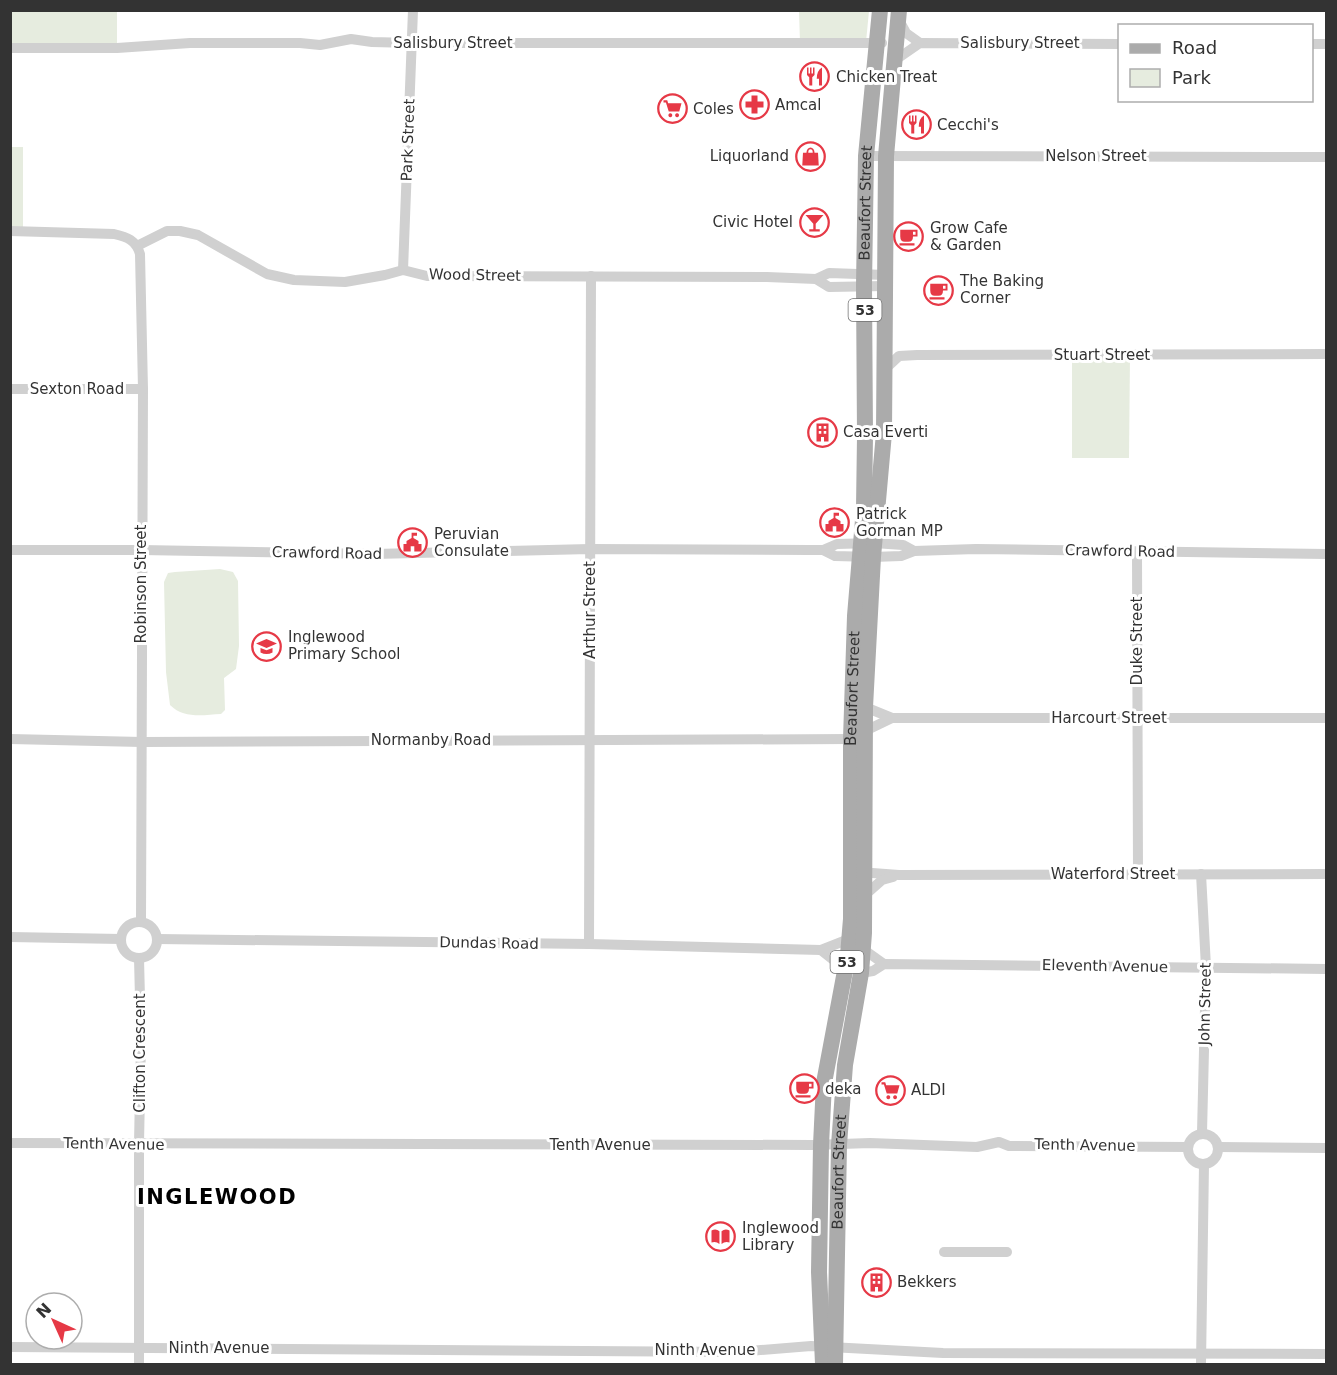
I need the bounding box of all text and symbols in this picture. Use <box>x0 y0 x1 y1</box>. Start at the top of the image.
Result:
legend <box>1118 24 1313 102</box>
street label: Salisbury Street <box>393 34 513 52</box>
street label: Salisbury Street <box>960 34 1080 52</box>
text: Road <box>1172 37 1217 58</box>
restaurant icon: Chicken Treat <box>799 61 831 93</box>
text: Park <box>1172 67 1211 88</box>
place label: Chicken Treat <box>836 68 937 86</box>
pharmacy icon: Amcal <box>738 89 770 121</box>
supermarket icon: Coles <box>656 93 688 125</box>
place label: Amcal <box>775 96 821 114</box>
street label: Park Street <box>398 98 418 182</box>
place label: Coles <box>693 100 734 118</box>
restaurant icon: Cecchi's <box>900 109 932 141</box>
place label: Cecchi's <box>937 116 999 134</box>
shop icon: Liquorland <box>794 140 826 172</box>
street label: Beaufort Street <box>855 144 876 261</box>
place label: Liquorland <box>710 147 789 165</box>
street label: Nelson Street <box>1045 147 1147 165</box>
bar icon: Civic Hotel <box>798 206 830 238</box>
place label: Civic Hotel <box>713 213 793 231</box>
place label: Grow Cafe & Garden <box>930 219 1008 254</box>
cafe icon: Grow Cafe & Garden <box>893 221 925 253</box>
street label: Wood Street <box>429 265 521 285</box>
place label: The Baking Corner <box>959 272 1044 307</box>
cafe icon: The Baking Corner <box>923 274 955 306</box>
road number: 53 <box>848 299 882 321</box>
street label: Stuart Street <box>1054 346 1150 364</box>
street label: Sexton Road <box>30 380 124 398</box>
building icon: Casa Everti <box>806 416 838 448</box>
place label: Casa Everti <box>843 423 928 441</box>
place label: Patrick Gorman MP <box>856 505 943 540</box>
public building icon: Patrick Gorman MP <box>819 507 851 539</box>
street label: Robinson Street <box>132 524 150 643</box>
place label: Peruvian Consulate <box>434 525 509 560</box>
public building icon: Peruvian Consulate <box>397 527 429 559</box>
street label: Crawford Road <box>1065 541 1175 561</box>
street label: Crawford Road <box>272 543 382 563</box>
street label: Arthur Street <box>581 561 599 659</box>
street label: Duke Street <box>1128 596 1146 685</box>
place label: Inglewood Primary School <box>288 628 401 663</box>
school or university icon: Inglewood Primary School <box>251 630 283 662</box>
street label: Beaufort Street <box>842 631 864 746</box>
street label: Harcourt Street <box>1051 709 1167 727</box>
street label: Normanby Road <box>371 731 491 749</box>
street label: Waterford Street <box>1051 865 1175 883</box>
street label: Dundas Road <box>439 933 539 953</box>
road number: 53 <box>830 951 864 973</box>
street label: Eleventh Avenue <box>1042 956 1168 976</box>
street label: John Street <box>1195 962 1215 1047</box>
street label: Clifton Crescent <box>131 993 149 1113</box>
cafe icon: deka <box>788 1073 820 1105</box>
supermarket icon: ALDI <box>874 1074 906 1106</box>
place label: deka <box>825 1080 861 1098</box>
place label: ALDI <box>911 1081 946 1099</box>
street label: Beaufort Street <box>828 1114 850 1230</box>
street label: Tenth Avenue <box>62 1134 165 1154</box>
street label: Tenth Avenue <box>1033 1135 1136 1155</box>
street label: Tenth Avenue <box>548 1136 651 1154</box>
district label: INGLEWOOD <box>137 1185 297 1209</box>
place label: Inglewood Library <box>742 1219 819 1254</box>
library icon: Inglewood Library <box>705 1221 737 1253</box>
building icon: Bekkers <box>860 1266 892 1298</box>
place label: Bekkers <box>897 1273 957 1291</box>
north arrow <box>24 1291 84 1351</box>
text: N <box>32 1299 55 1322</box>
street label: Ninth Avenue <box>169 1339 269 1357</box>
street label: Ninth Avenue <box>655 1341 755 1359</box>

